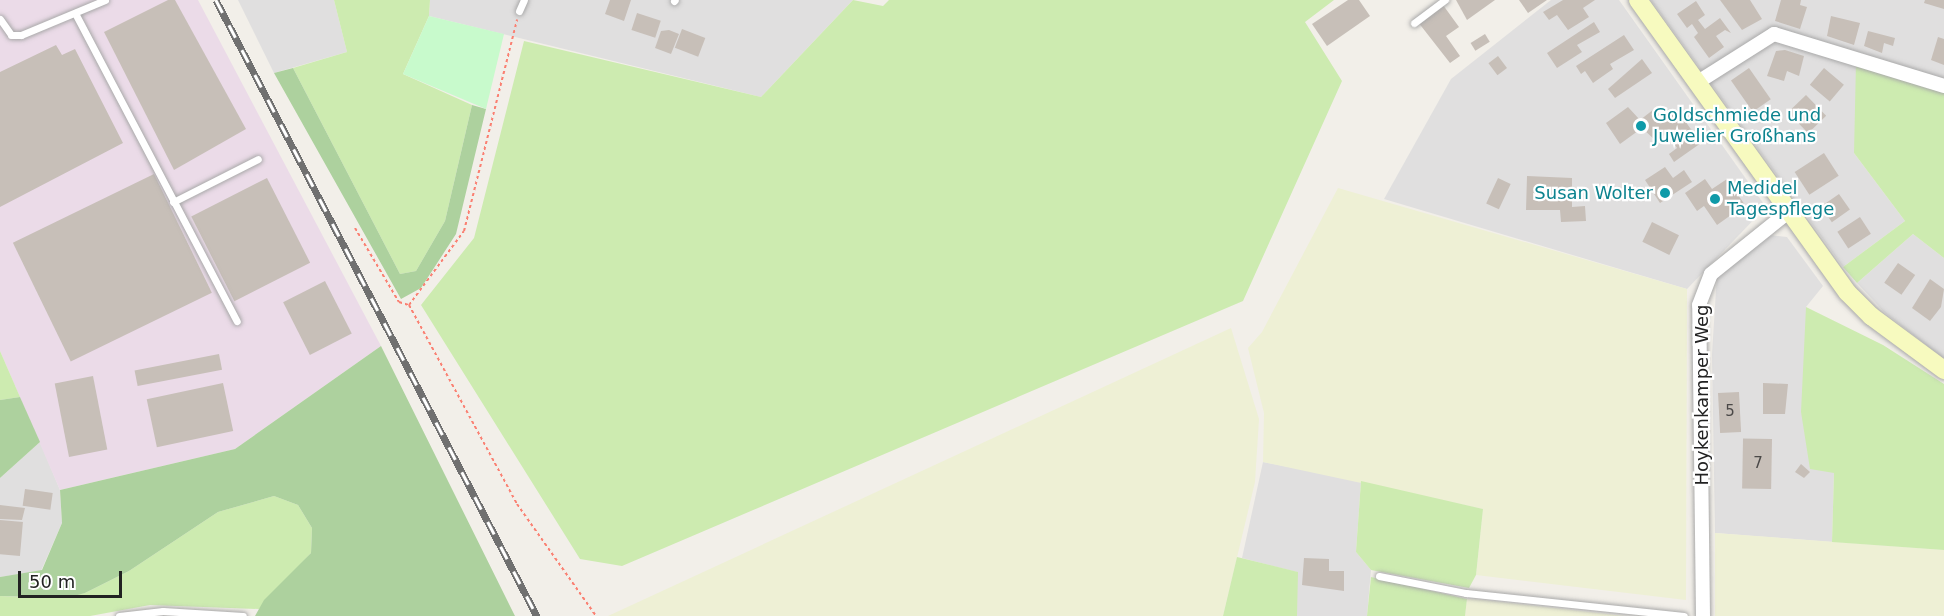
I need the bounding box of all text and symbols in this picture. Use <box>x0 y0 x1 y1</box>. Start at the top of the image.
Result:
place label: Goldschmiede und Juwelier Großhans <box>1653 105 1821 148</box>
marker: Goldschmiede und Juwelier Großhans <box>1634 119 1648 133</box>
place label: Medidel Tagespflege <box>1727 178 1834 220</box>
place label: Susan Wolter <box>1534 182 1653 204</box>
marker: Susan Wolter <box>1658 186 1672 200</box>
marker: Medidel Tagespflege <box>1708 192 1722 206</box>
street label: Hoykenkamper Weg <box>1691 304 1713 486</box>
house number: 5 <box>1725 403 1735 421</box>
house number: 7 <box>1753 455 1763 473</box>
scale bar <box>21 559 124 597</box>
text: 50 m <box>29 571 75 592</box>

